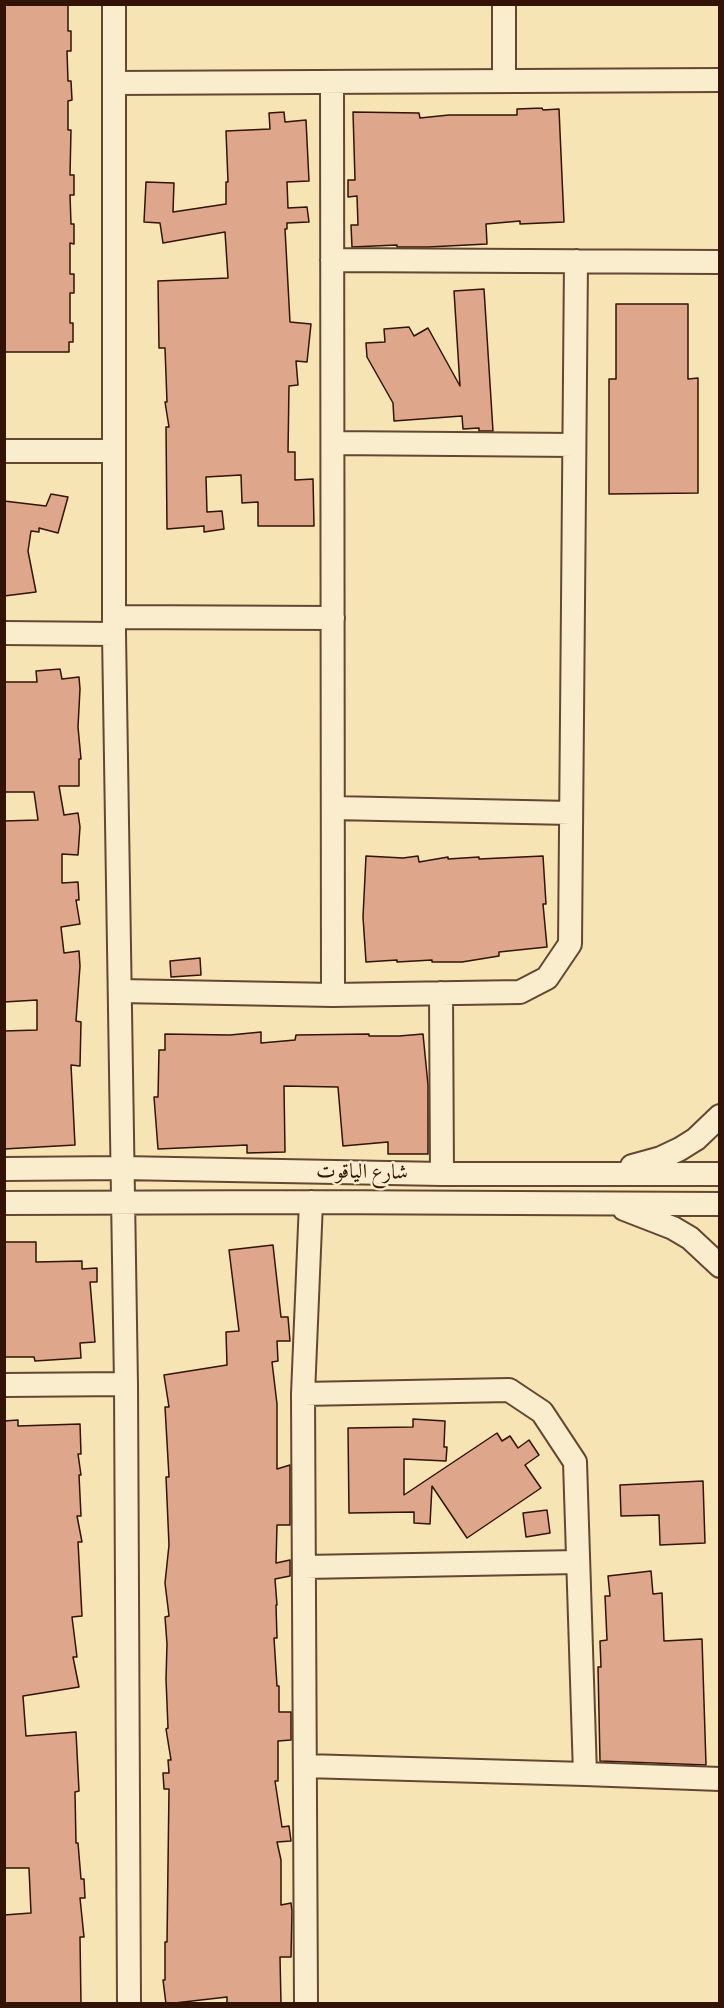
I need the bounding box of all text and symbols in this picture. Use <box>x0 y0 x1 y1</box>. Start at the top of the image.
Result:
street label: شارع الياقوت <box>316 1160 408 1186</box>

